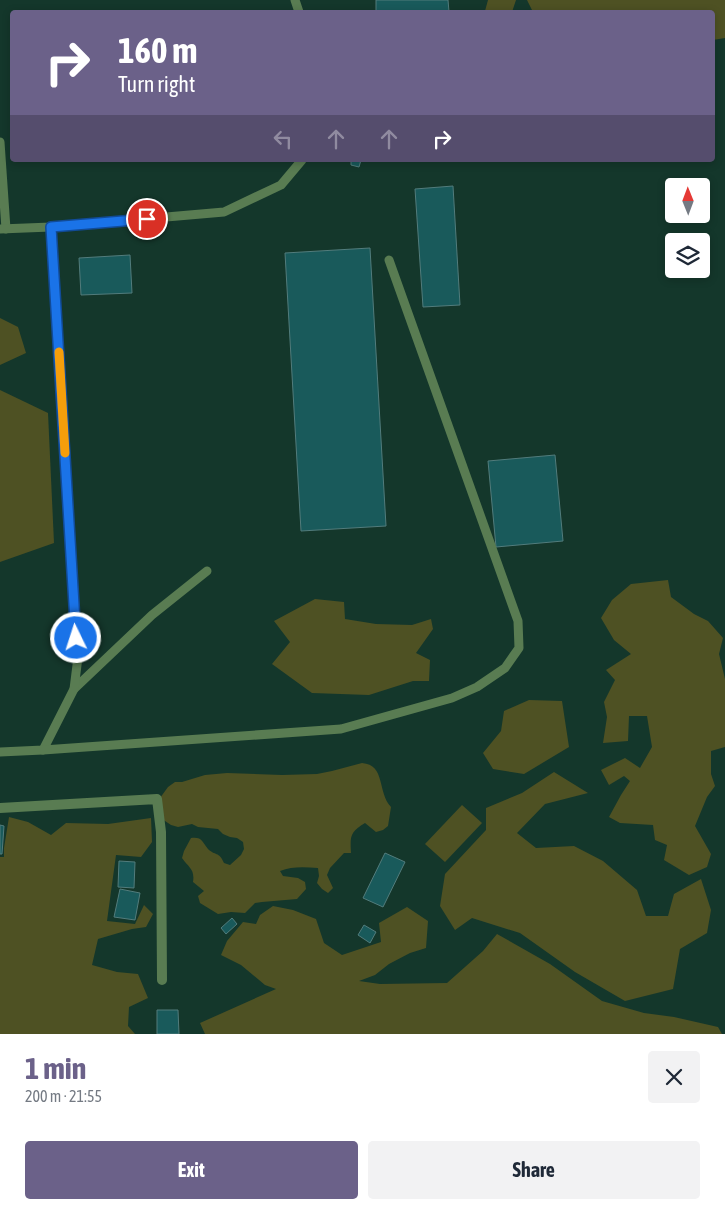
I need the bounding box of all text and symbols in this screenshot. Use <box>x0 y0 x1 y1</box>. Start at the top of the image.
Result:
icon: right <box>35 30 100 95</box>
text: 160 m <box>118 30 197 70</box>
text: Turn right <box>118 71 195 97</box>
icon: left <box>269 125 297 153</box>
icon: ahead <box>322 125 350 153</box>
icon: ahead <box>375 125 403 153</box>
icon: right <box>428 125 456 153</box>
north arrow <box>665 178 710 222</box>
map controls <box>665 178 710 278</box>
pin <box>126 198 168 240</box>
icon: arrive <box>133 205 161 233</box>
button: layers <box>665 233 710 278</box>
position arrow <box>49 611 101 663</box>
text: 1 min <box>25 1051 86 1085</box>
button: close <box>648 1051 700 1103</box>
text: 200 m · 21:55 <box>25 1087 102 1105</box>
button: Exit <box>25 1141 358 1199</box>
button: Share <box>368 1141 700 1199</box>

